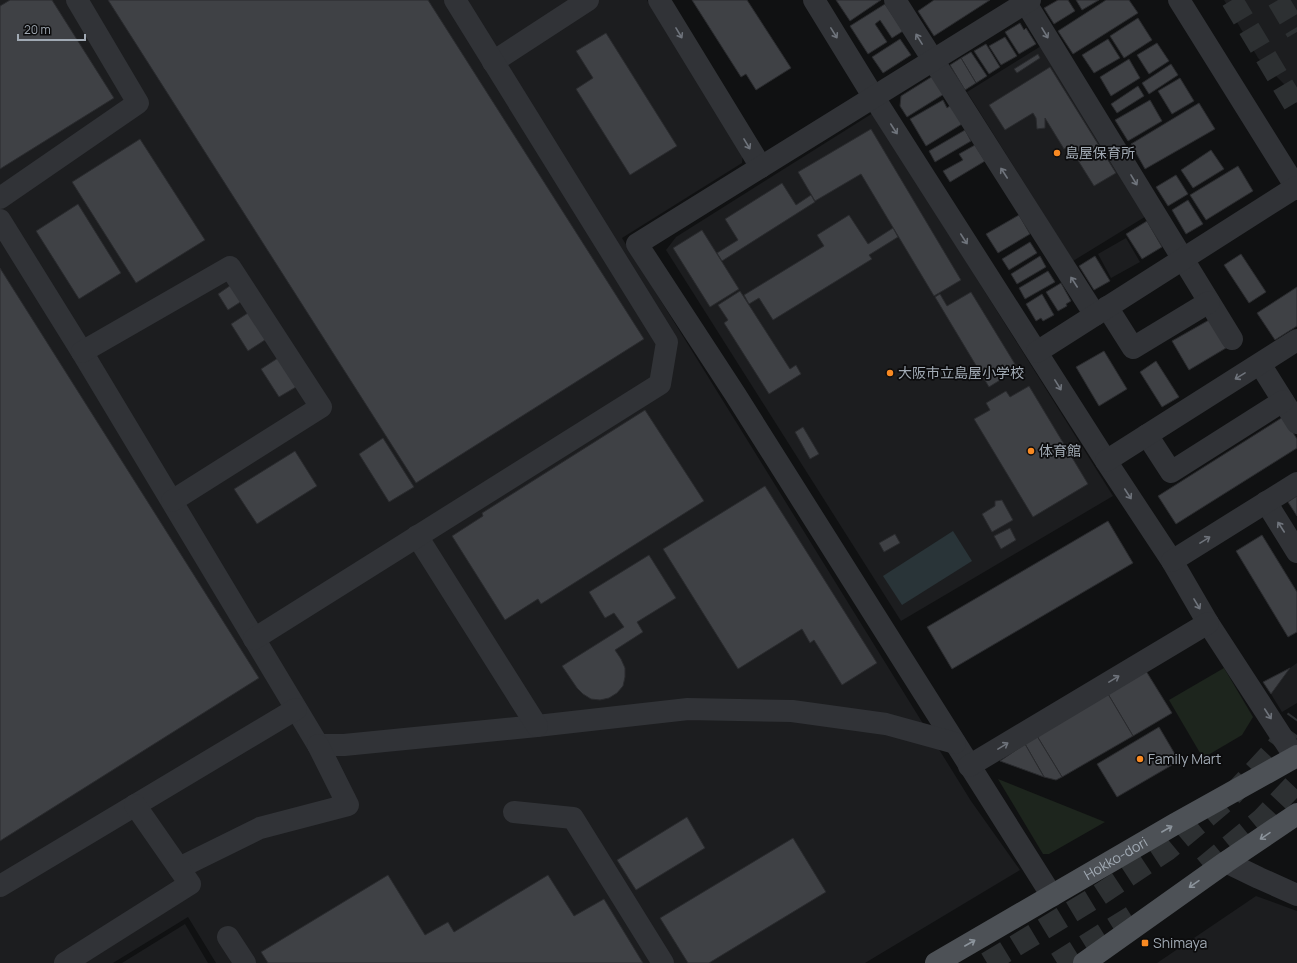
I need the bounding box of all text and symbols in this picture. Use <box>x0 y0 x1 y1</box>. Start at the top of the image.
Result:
scale bar <box>18 16 85 42</box>
text: 20 m <box>24 21 51 38</box>
one-way arrow <box>676 27 684 39</box>
one-way arrow <box>830 27 838 38</box>
one-way arrow <box>1041 27 1049 39</box>
one-way arrow <box>915 34 923 45</box>
one-way arrow <box>890 123 898 134</box>
one-way arrow <box>743 138 751 149</box>
place label: 島屋保育所 <box>1065 143 1135 162</box>
marker: 島屋保育所 <box>1052 148 1062 158</box>
one-way arrow <box>1000 168 1008 179</box>
one-way arrow <box>1131 174 1139 186</box>
one-way arrow <box>960 233 968 244</box>
one-way arrow <box>1070 277 1078 288</box>
place label: 大阪市立島屋小学校 <box>898 363 1024 382</box>
marker: 大阪市立島屋小学校 <box>885 368 895 378</box>
one-way arrow <box>1235 372 1246 380</box>
one-way arrow <box>1054 379 1062 391</box>
place label: 体育館 <box>1039 441 1081 460</box>
marker: 体育館 <box>1026 446 1036 456</box>
one-way arrow <box>1124 489 1132 500</box>
one-way arrow <box>1277 522 1285 533</box>
one-way arrow <box>1199 536 1210 544</box>
one-way arrow <box>1194 598 1202 610</box>
one-way arrow <box>1108 675 1120 683</box>
one-way arrow <box>1263 708 1272 719</box>
one-way arrow <box>997 742 1009 750</box>
place label: Family Mart <box>1148 749 1222 768</box>
marker: Family Mart <box>1135 754 1145 764</box>
one-way arrow <box>1161 824 1173 832</box>
street label: Hokko-dori <box>1080 832 1151 884</box>
one-way arrow <box>1259 832 1270 840</box>
one-way arrow <box>1189 880 1200 889</box>
place label: Shimaya <box>1153 933 1207 952</box>
marker: Shimaya <box>1140 938 1150 948</box>
one-way arrow <box>964 939 976 947</box>

